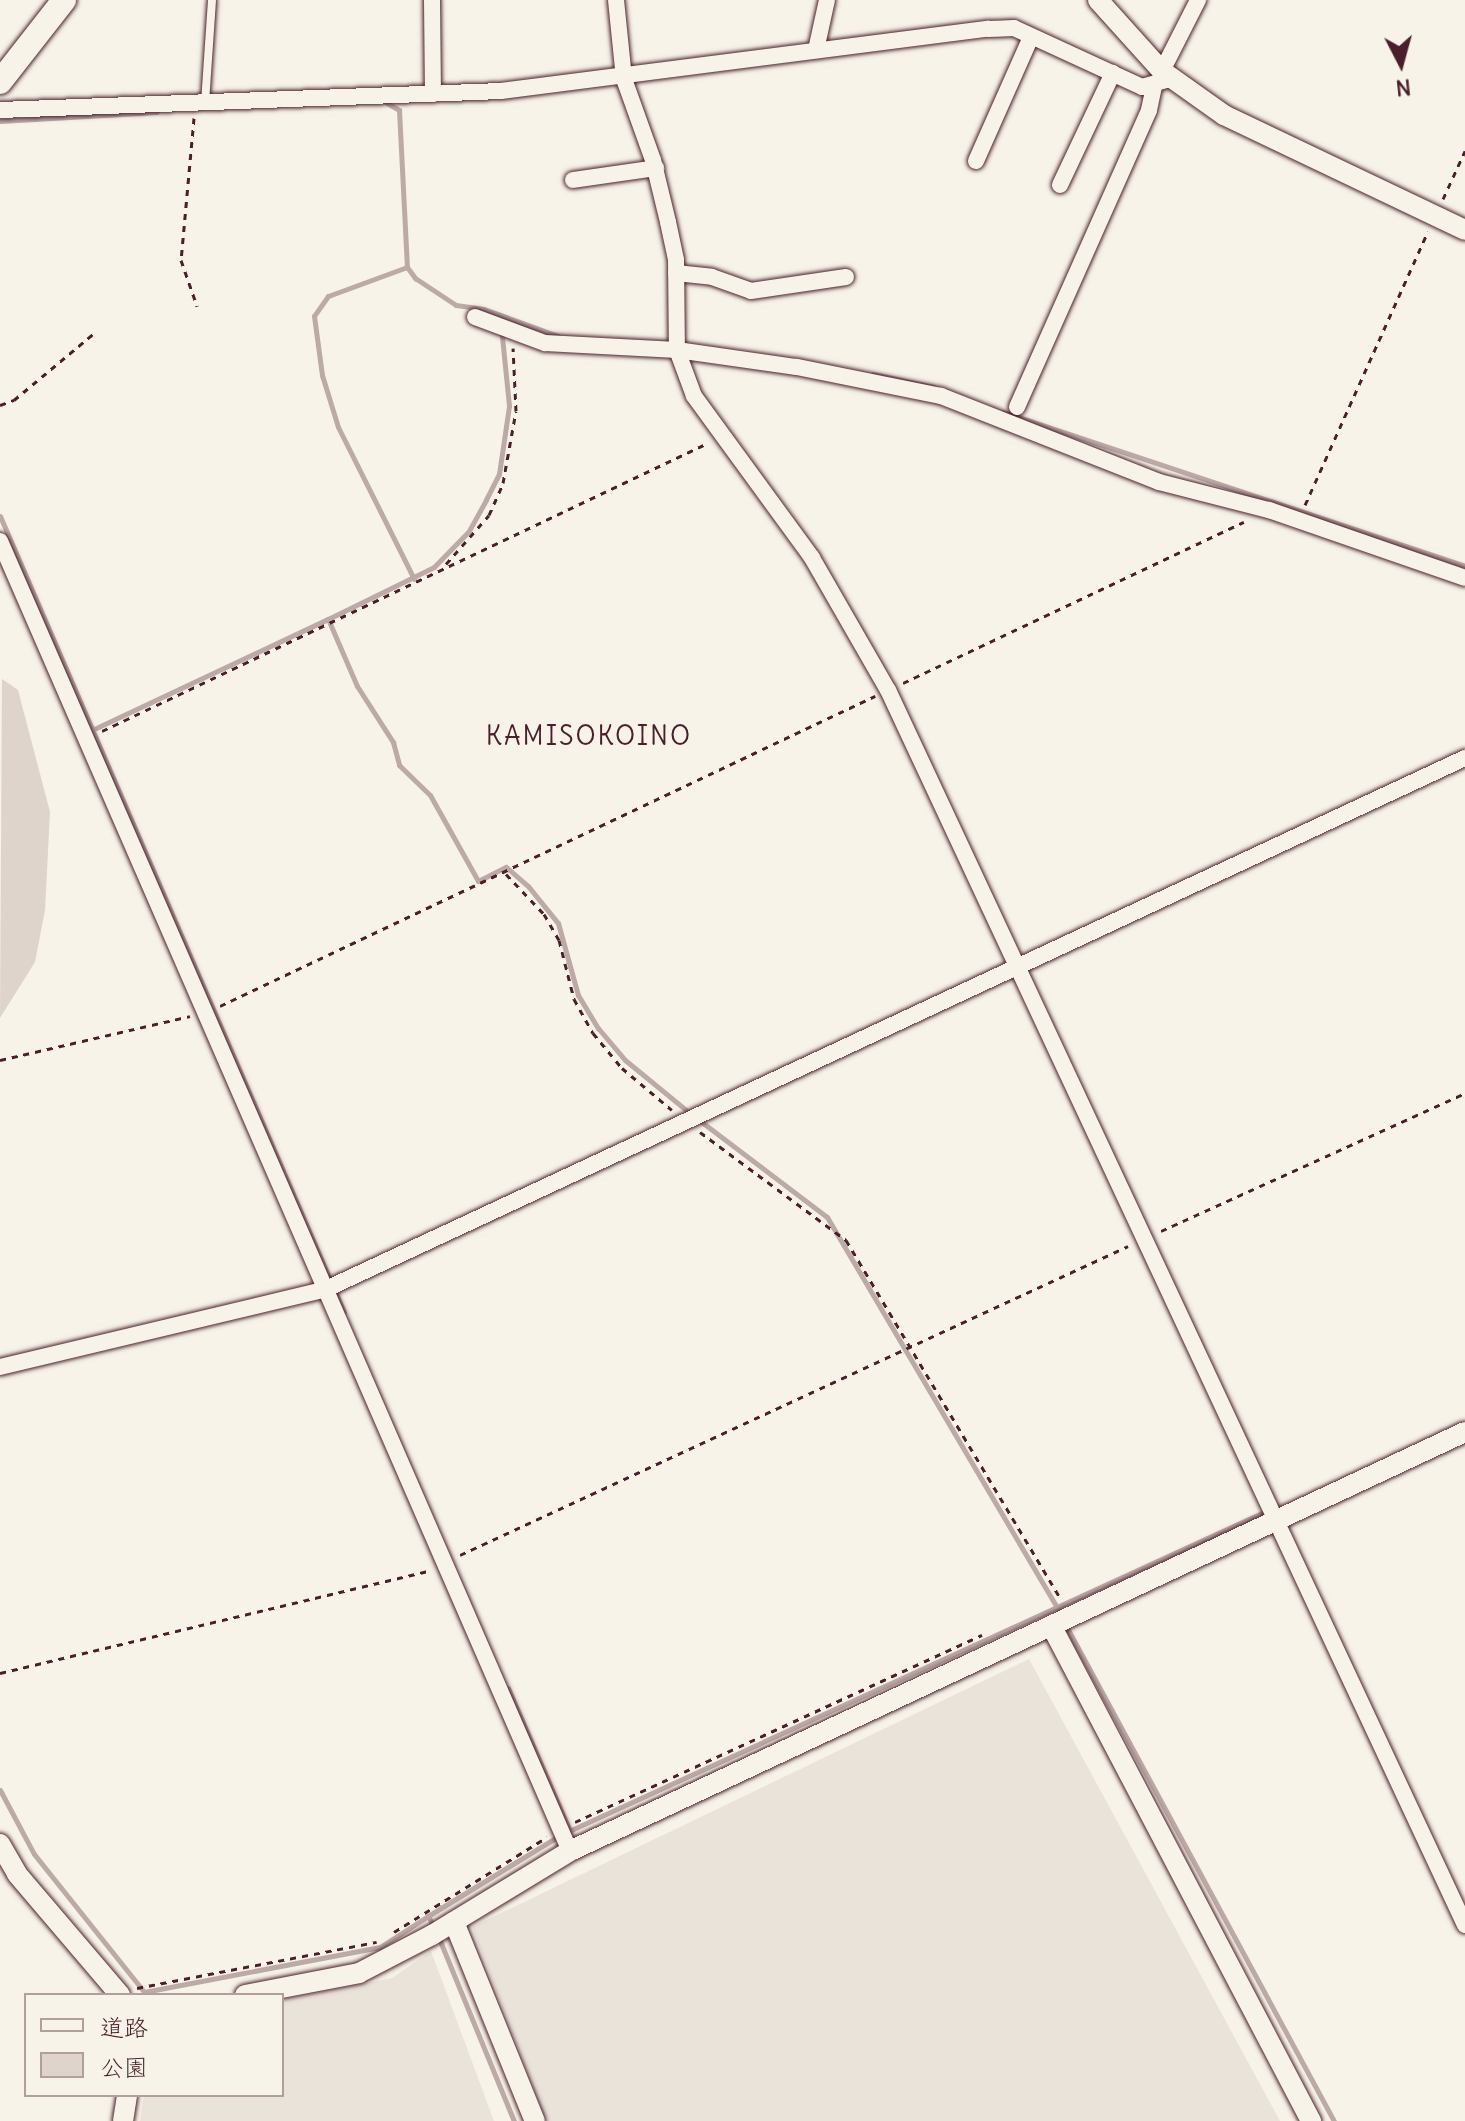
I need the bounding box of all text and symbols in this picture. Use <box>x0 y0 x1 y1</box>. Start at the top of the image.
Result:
north arrow <box>1361 24 1441 104</box>
text: N <box>1394 73 1413 103</box>
district label: KAMISOKOINO <box>486 720 692 752</box>
legend <box>24 1993 284 2097</box>
text: 道路 <box>100 2012 148 2042</box>
text: 公園 <box>100 2052 148 2082</box>

